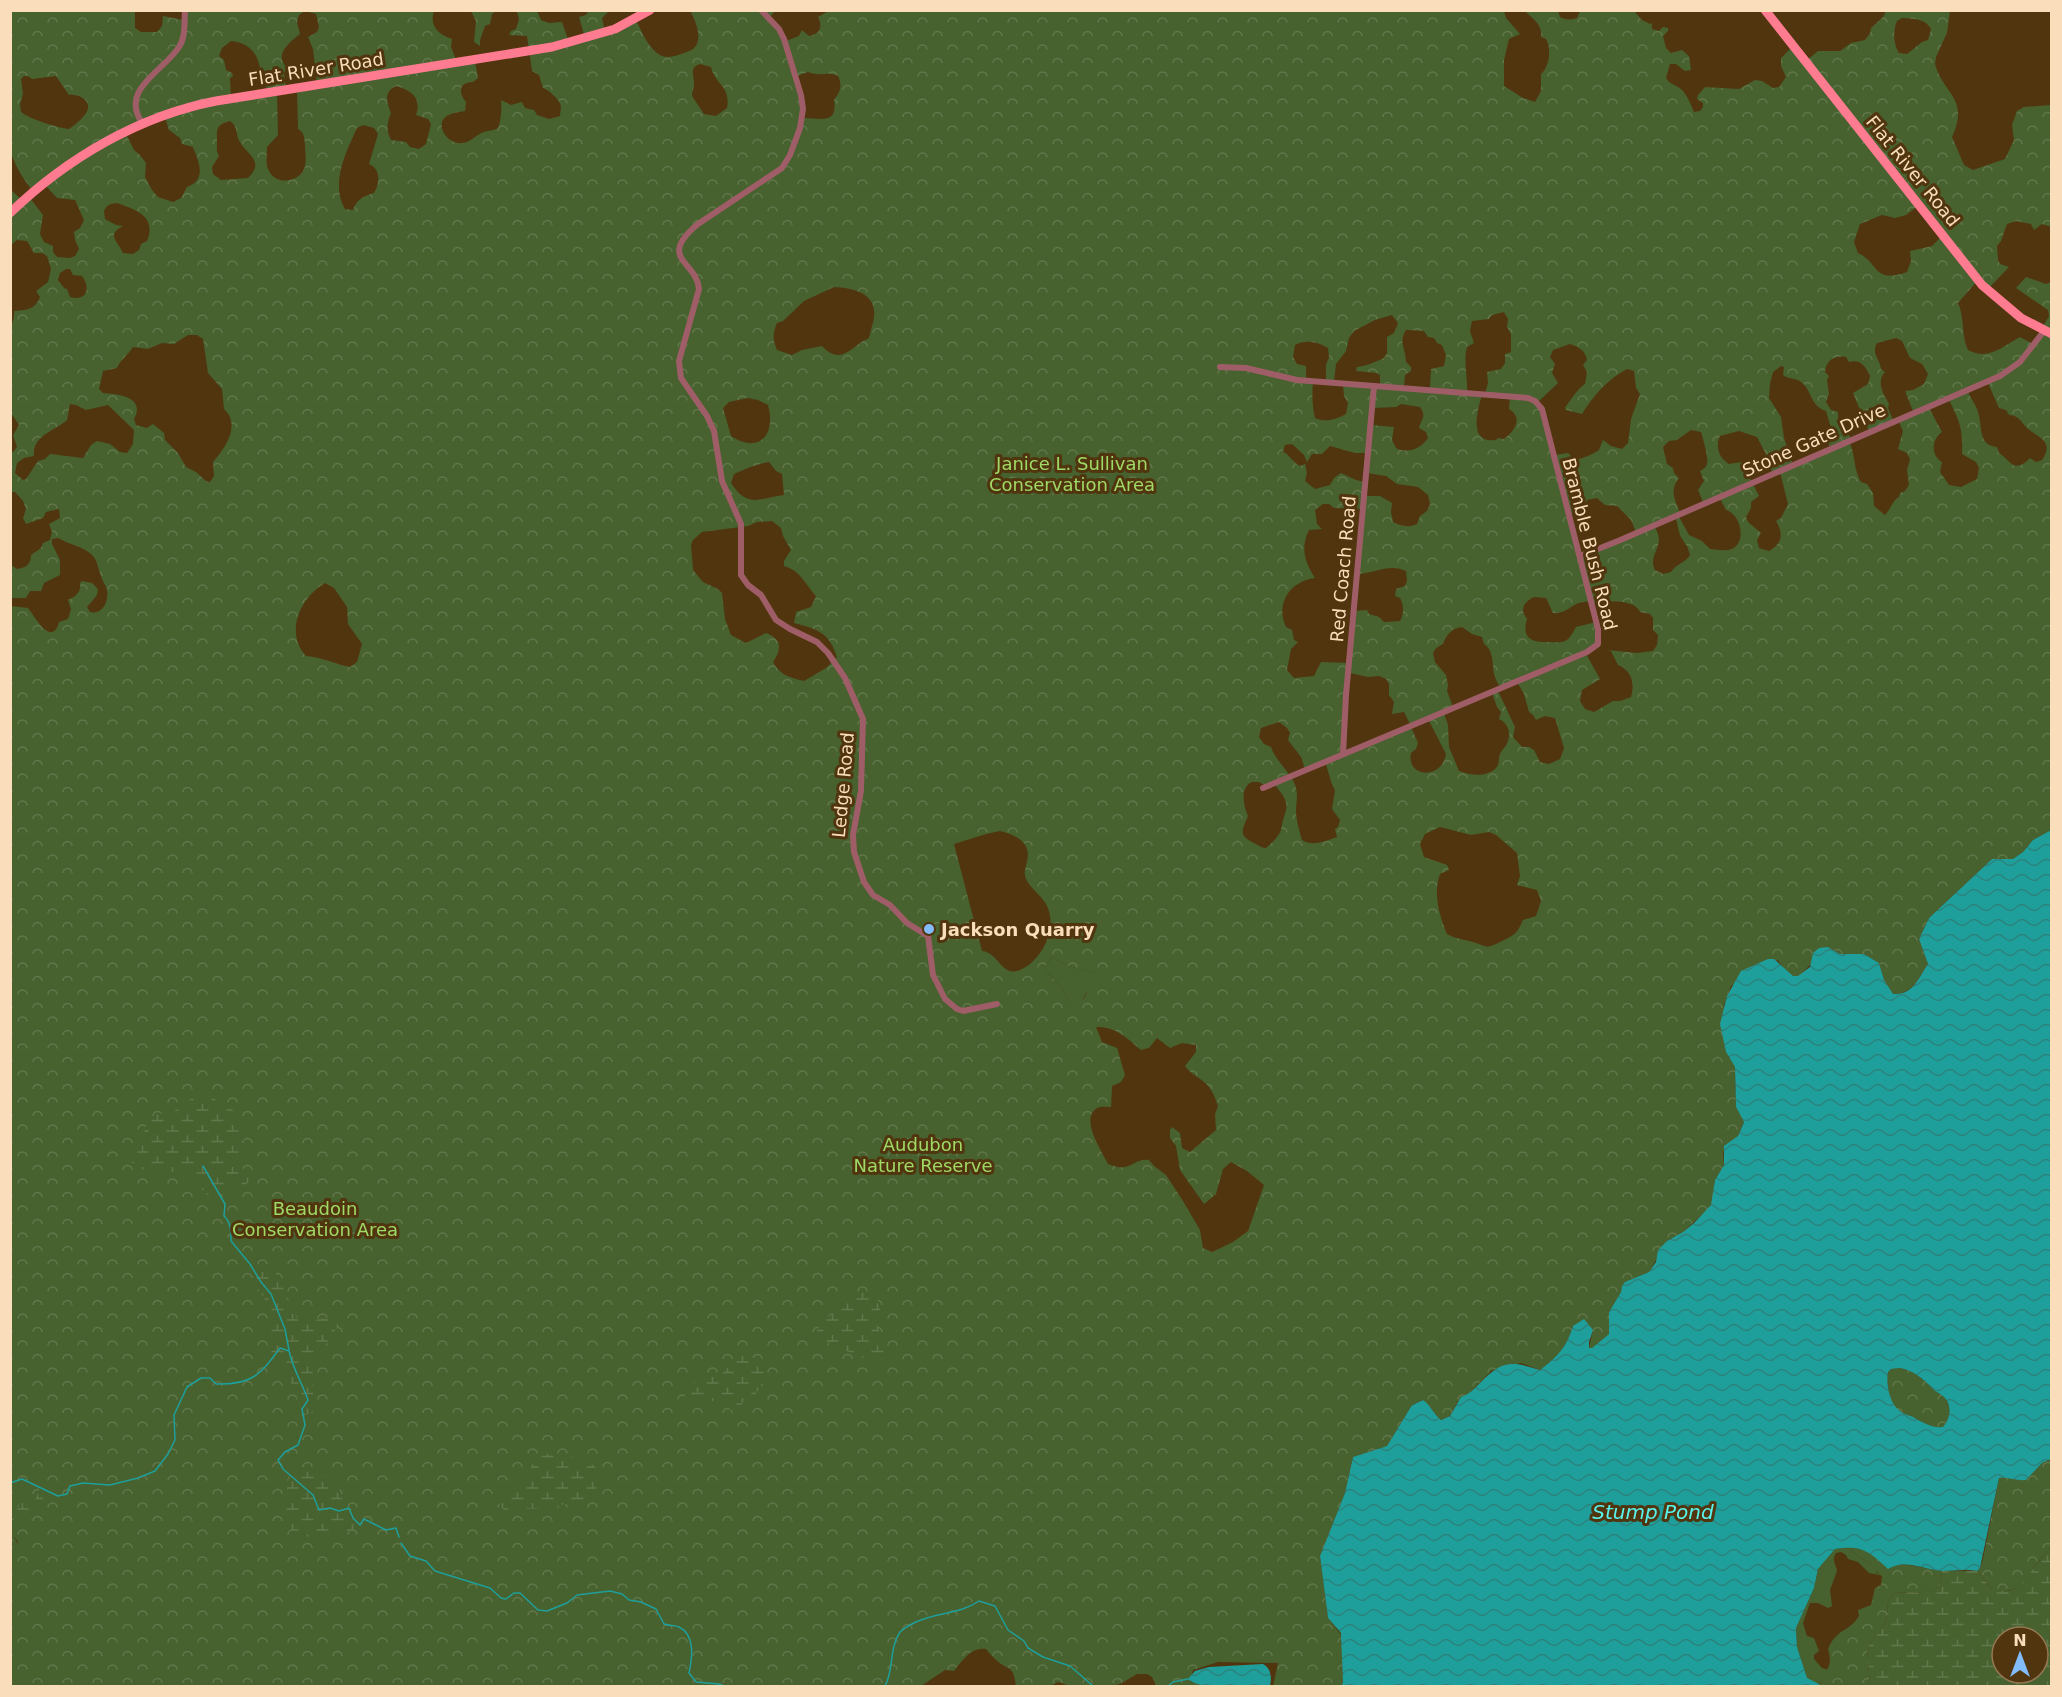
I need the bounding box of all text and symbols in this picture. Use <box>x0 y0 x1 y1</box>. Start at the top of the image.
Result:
street label: Flat River Road <box>247 48 385 90</box>
street label: Flat River Road <box>1862 111 1964 231</box>
street label: Stone Gate Drive <box>1739 399 1889 481</box>
park label: Janice L. Sullivan Conservation Area <box>989 453 1155 495</box>
street label: Bramble Bush Road <box>1558 456 1622 632</box>
street label: Red Coach Road <box>1326 495 1360 643</box>
street label: Ledge Road <box>828 731 858 839</box>
place label: Jackson Quarry <box>939 919 1095 940</box>
marker: Jackson Quarry <box>922 922 936 936</box>
park label: Audubon Nature Reserve <box>853 1134 993 1176</box>
park label: Beaudoin Conservation Area <box>232 1198 398 1240</box>
water label: Stump Pond <box>1592 1500 1714 1524</box>
north arrow <box>1990 1625 2050 1685</box>
text: N <box>2013 1631 2027 1650</box>

